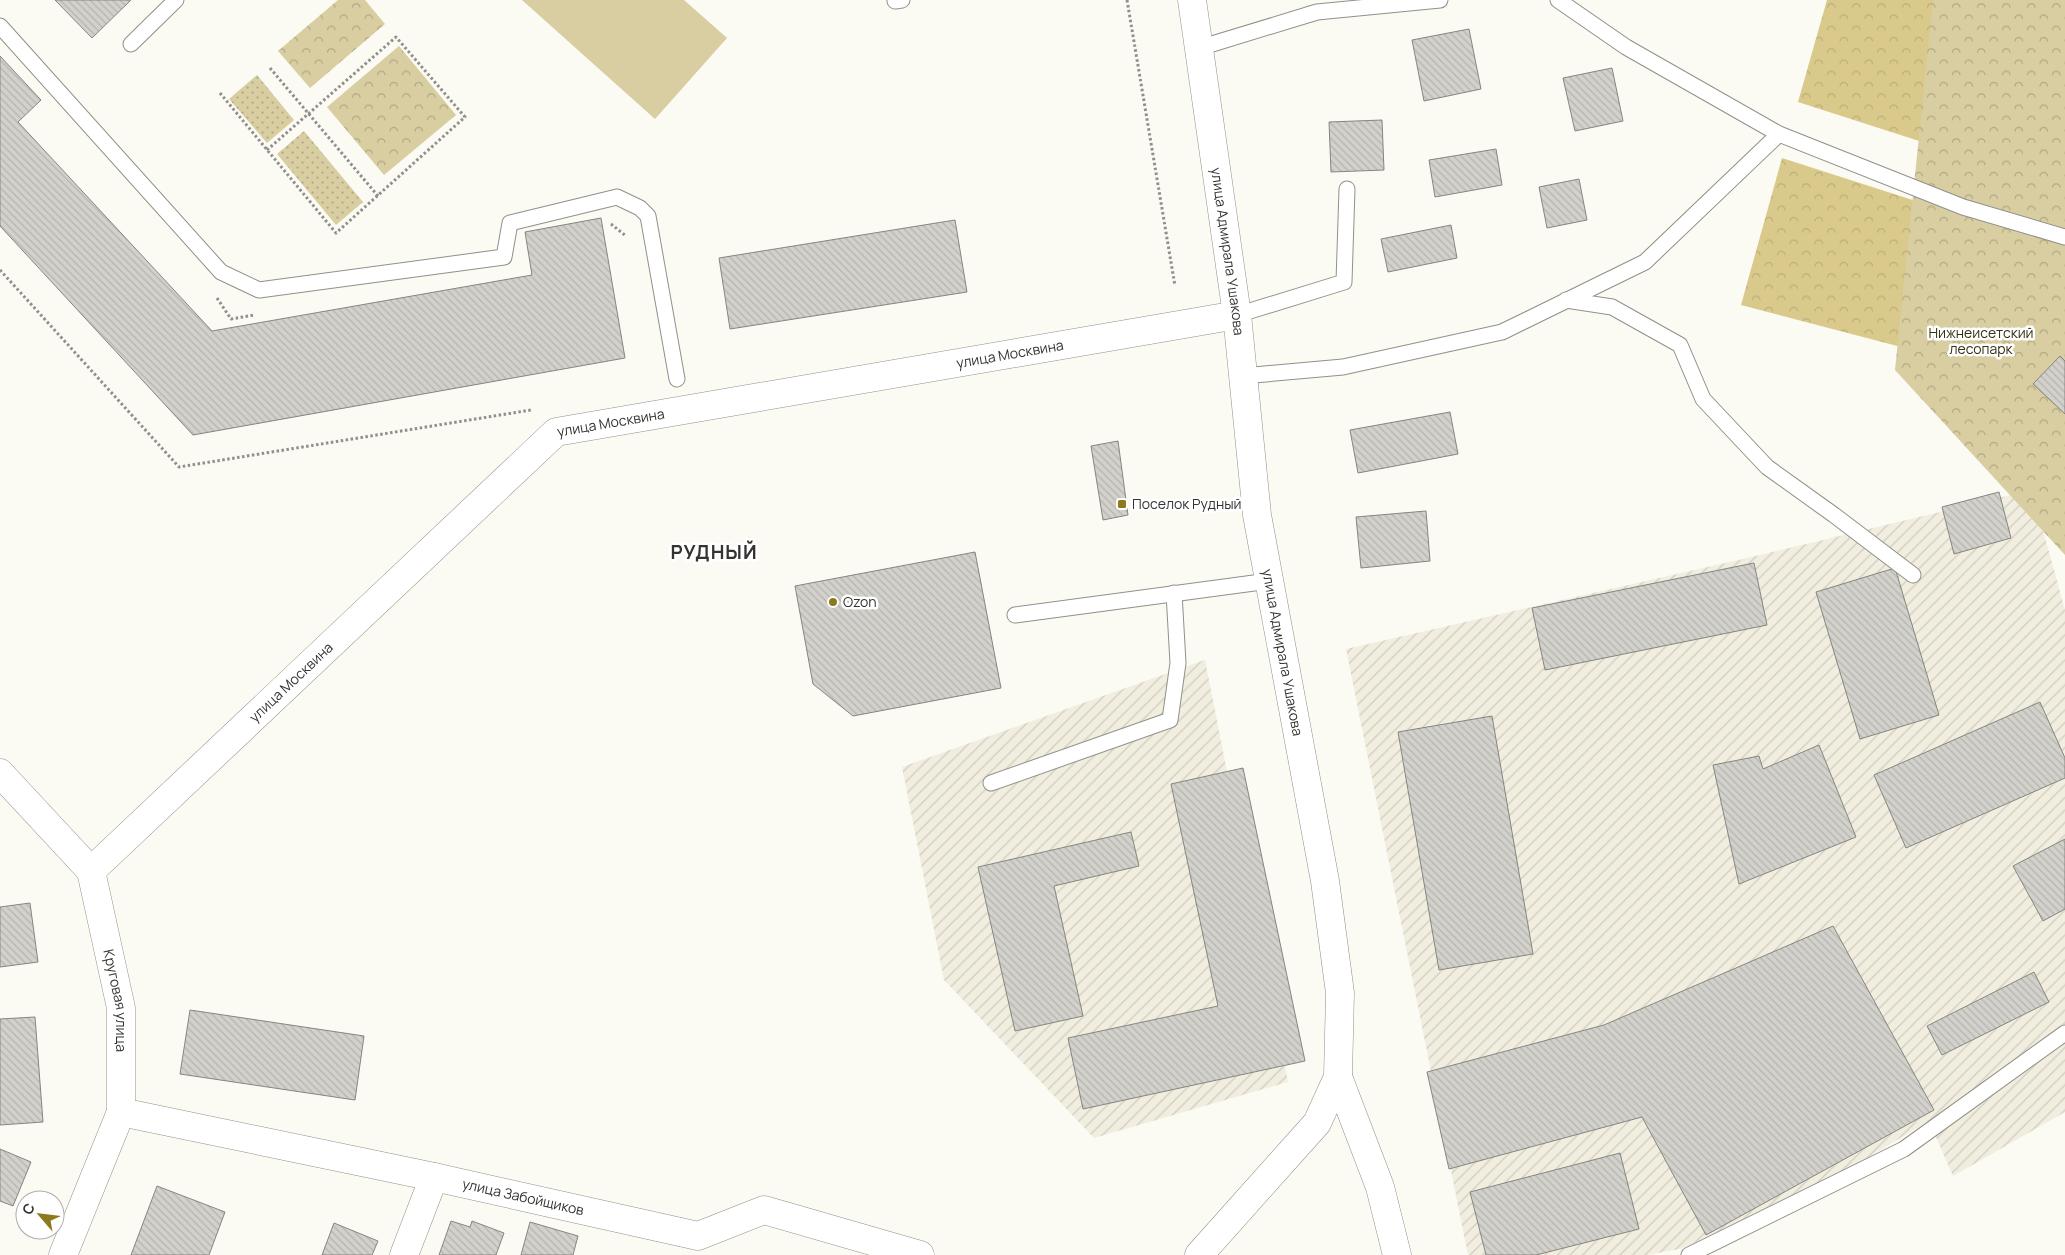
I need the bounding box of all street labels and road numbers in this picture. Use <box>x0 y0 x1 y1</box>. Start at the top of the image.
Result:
street label: улица Адмирала Ушакова <box>1207 166 1249 336</box>
street label: улица Москвина <box>955 335 1065 372</box>
street label: улица Москвина <box>555 404 666 441</box>
street label: улица Адмирала Ушакова <box>1258 567 1308 737</box>
street label: улица Москвина <box>245 638 337 726</box>
street label: Круговая улица <box>99 947 131 1052</box>
street label: улица Забойщиков <box>461 1174 586 1219</box>

